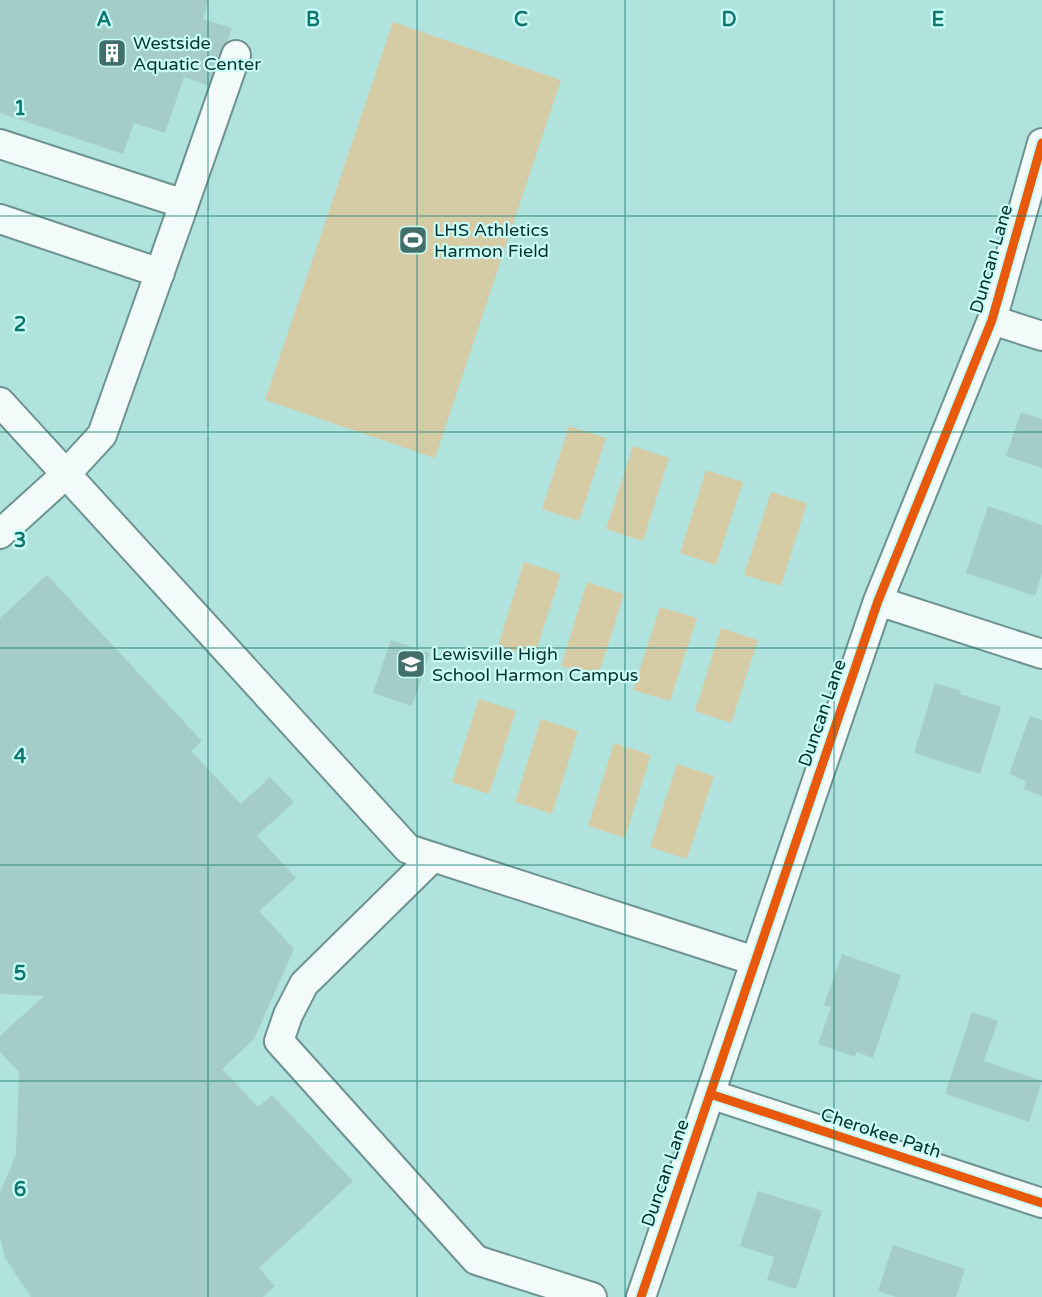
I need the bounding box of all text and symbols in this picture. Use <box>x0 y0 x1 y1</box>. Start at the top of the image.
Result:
text: A <box>97 8 112 32</box>
text: B <box>306 8 320 32</box>
text: C <box>514 8 528 32</box>
text: D <box>721 8 737 32</box>
text: E <box>932 8 945 32</box>
place label: Westside Aquatic Center <box>133 32 261 75</box>
building icon: Westside Aquatic Center <box>96 37 128 69</box>
text: 1 <box>14 97 26 121</box>
street label: Duncan Lane <box>965 202 1017 316</box>
place label: LHS Athletics Harmon Field <box>434 219 549 262</box>
sports icon: LHS Athletics Harmon Field <box>397 224 429 256</box>
text: 2 <box>14 313 26 337</box>
text: 3 <box>14 529 26 553</box>
place label: Lewisville High School Harmon Campus <box>432 643 639 686</box>
school or university icon: Lewisville High School Harmon Campus <box>395 648 427 680</box>
street label: Duncan Lane <box>793 656 851 770</box>
text: 4 <box>14 745 27 769</box>
text: 5 <box>14 962 26 986</box>
street label: Cherokee Path <box>818 1103 944 1163</box>
street label: Duncan Lane <box>636 1116 694 1230</box>
text: 6 <box>14 1178 26 1202</box>

